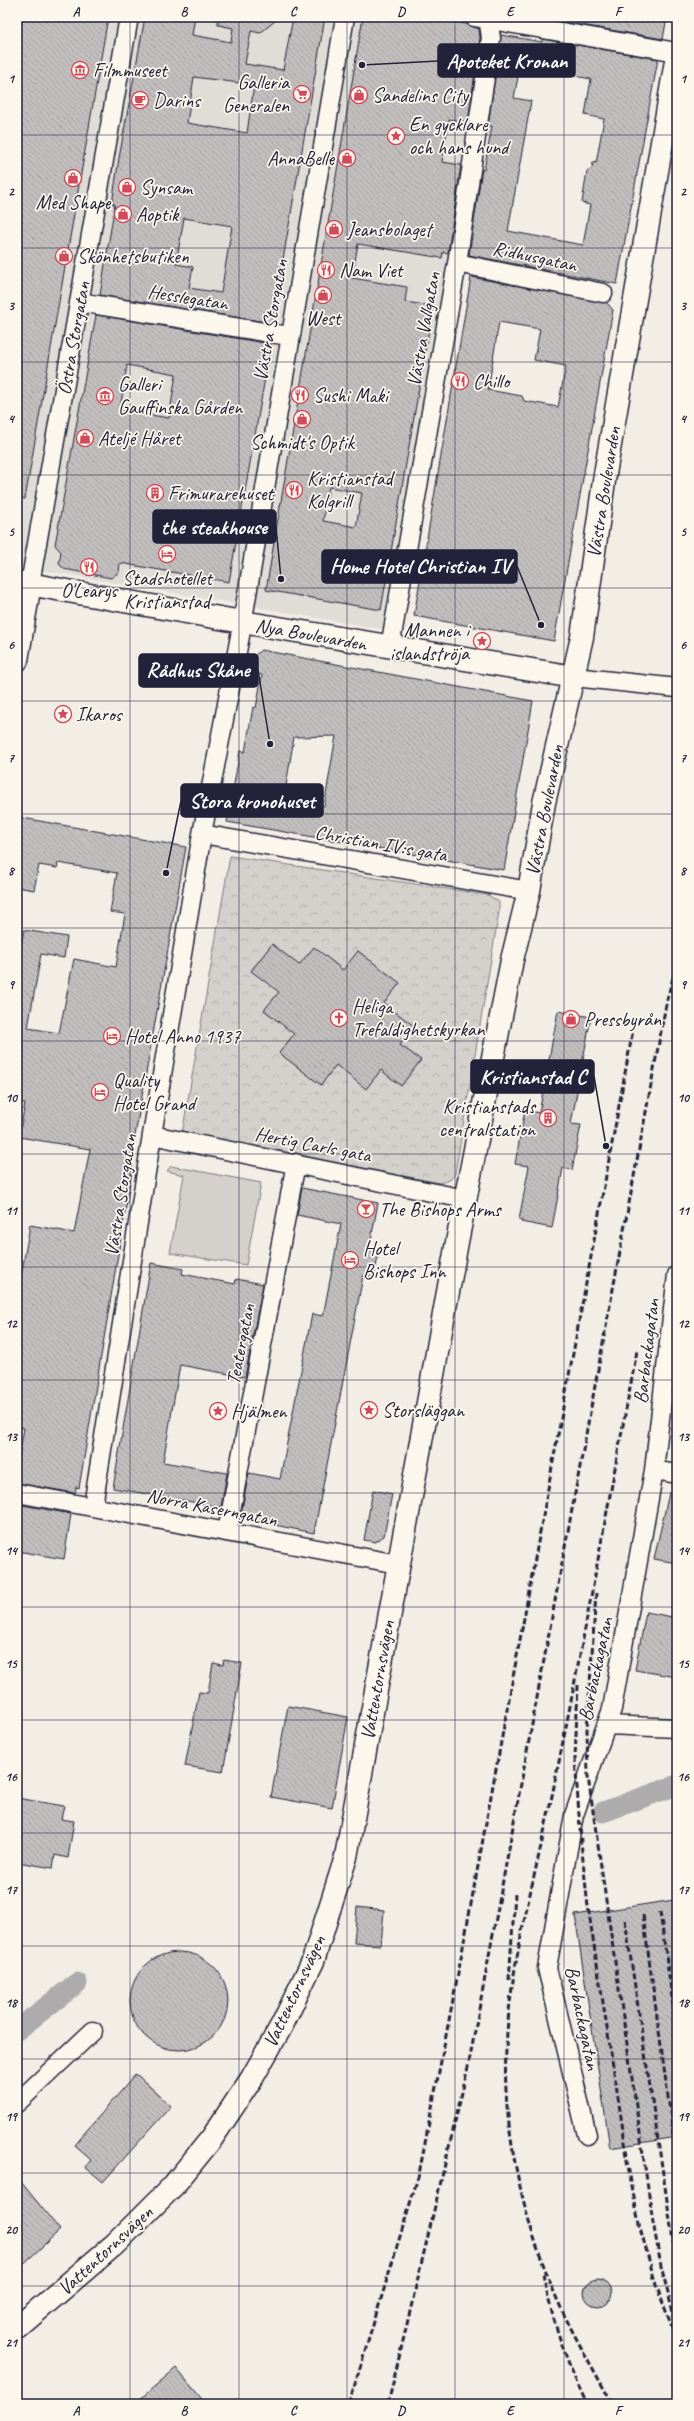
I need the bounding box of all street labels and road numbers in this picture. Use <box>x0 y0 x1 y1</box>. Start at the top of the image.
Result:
street label: Ridhusgatan <box>491 235 580 278</box>
street label: Västra Storgatan <box>247 256 294 383</box>
street label: Västra Vallgatan <box>401 269 446 388</box>
street label: Östra Storgatan <box>51 278 96 397</box>
street label: Hesslegatan <box>146 279 231 316</box>
street label: Västra Boulevarden <box>581 424 626 560</box>
street label: Nya Boulevarden <box>254 612 369 657</box>
street label: Västra Boulevarden <box>520 742 570 878</box>
street label: Christian IV:s gata <box>313 820 451 868</box>
street label: Hertig Carls gata <box>253 1121 375 1168</box>
street label: Västra Storgatan <box>98 1131 143 1258</box>
street label: Barbackagatan <box>628 1296 665 1405</box>
street label: Teatergatan <box>220 1301 261 1387</box>
street label: Norra Kaserngatan <box>145 1483 280 1533</box>
street label: Barbackagatan <box>572 1614 619 1723</box>
street label: Vattentornsvägen <box>355 1617 400 1742</box>
street label: Vattentornsvägen <box>258 1930 332 2051</box>
street label: Barbackagatan <box>559 1964 606 2073</box>
street label: Vattentornsvägen <box>53 2199 159 2301</box>

